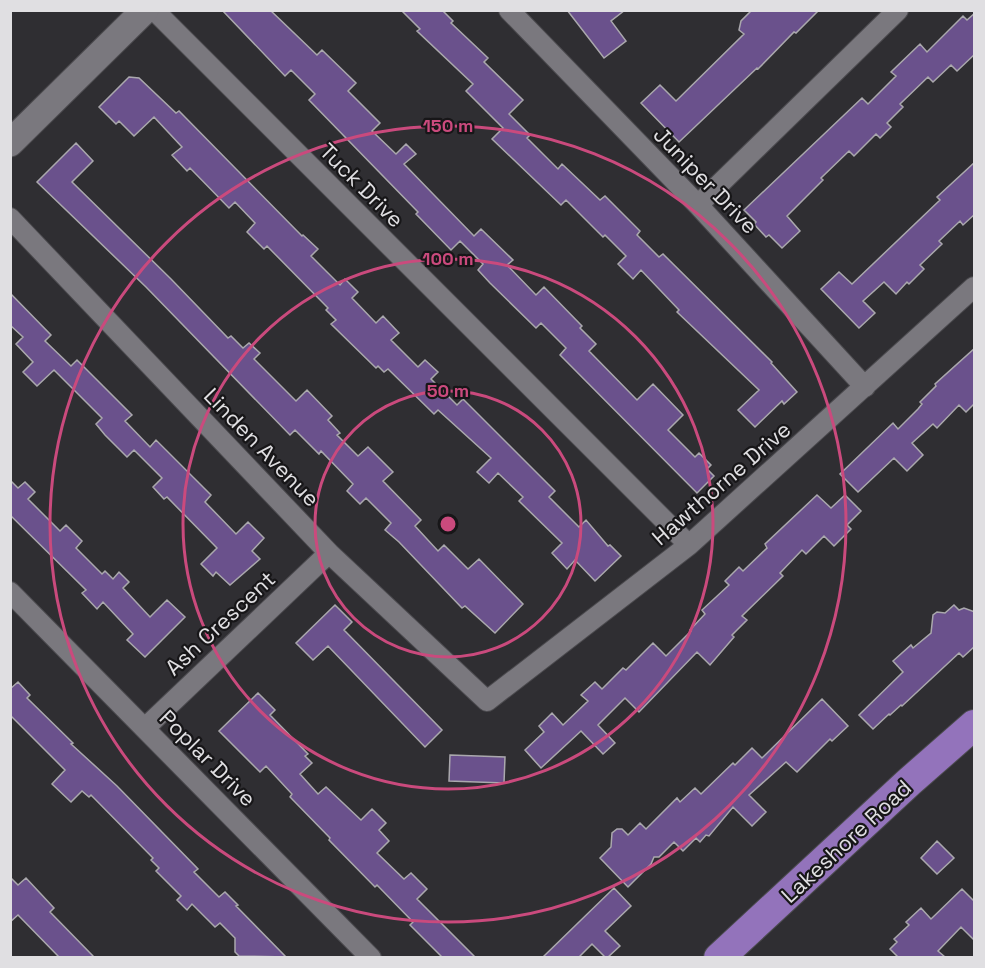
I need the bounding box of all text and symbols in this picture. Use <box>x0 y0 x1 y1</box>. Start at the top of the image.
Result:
text: 150 m <box>423 114 473 137</box>
street label: Juniper Drive <box>648 120 764 240</box>
street label: Tuck Drive <box>314 137 410 233</box>
text: 100 m <box>422 247 474 270</box>
text: 50 m <box>427 379 469 402</box>
street label: Linden Avenue <box>198 382 326 512</box>
street label: Hawthorne Drive <box>646 415 796 551</box>
centre of rings <box>438 514 458 534</box>
street label: Ash Crescent <box>159 565 281 681</box>
street label: Poplar Drive <box>154 704 262 812</box>
street label: Lakeshore Road <box>775 773 917 909</box>

